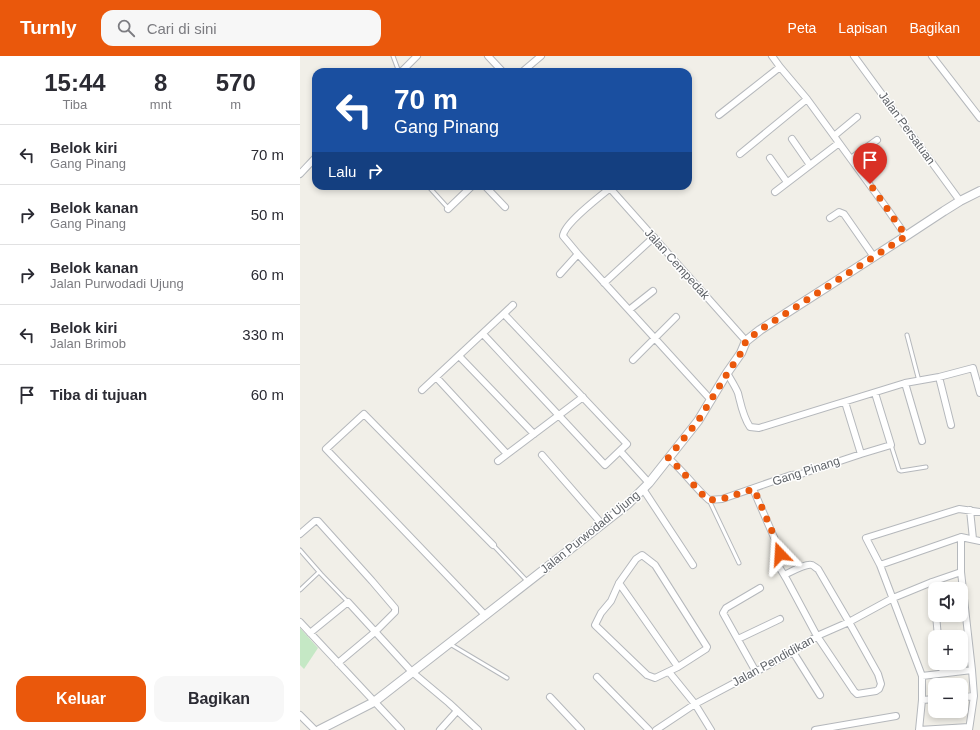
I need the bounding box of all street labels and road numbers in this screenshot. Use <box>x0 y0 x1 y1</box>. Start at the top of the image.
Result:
street label: Jalan Persatuan <box>876 89 938 167</box>
street label: Jalan Cempedak <box>642 226 713 303</box>
street label: Gang Pinang <box>771 454 841 488</box>
street label: Jalan Purwodadi Ujung <box>538 488 642 576</box>
street label: Jalan Pendidikan <box>730 633 816 689</box>

